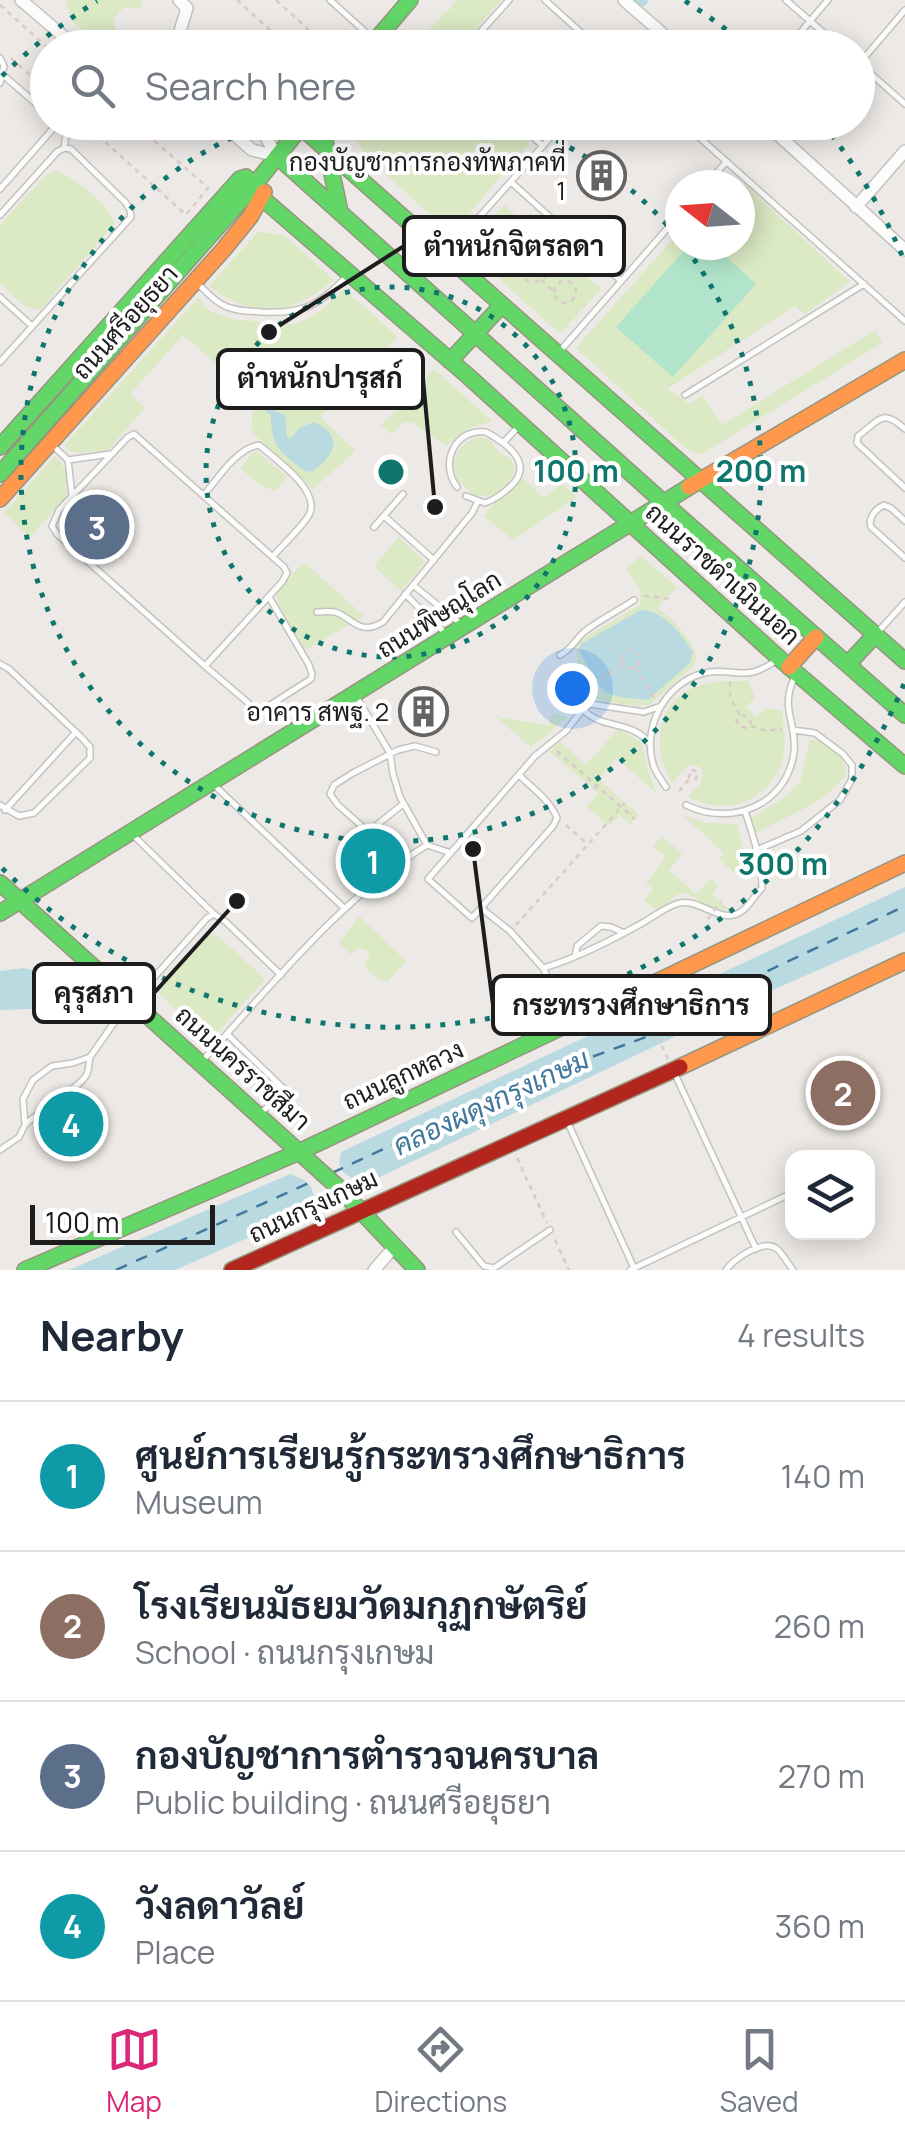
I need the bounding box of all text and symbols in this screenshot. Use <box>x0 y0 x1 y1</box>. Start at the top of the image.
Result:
search box <box>30 30 875 140</box>
icon: search <box>65 58 120 113</box>
text: Search here <box>145 59 356 111</box>
place label: กองบัญชาการกองทัพภาคที่ 1 <box>289 140 566 208</box>
building icon: กองบัญชาการกองทัพภาคที่ 1 <box>575 150 627 202</box>
north arrow <box>665 170 755 260</box>
callout: ตำหนักจิตรลดา <box>404 217 624 275</box>
text: ตำหนักจิตรลดา <box>424 226 604 264</box>
street label: ถนนศรีอยุธยา <box>64 257 186 387</box>
callout: ตำหนักปารุสก์ <box>218 350 423 408</box>
text: ตำหนักปารุสก์ <box>237 358 403 398</box>
text: 100 m <box>533 450 619 491</box>
text: 200 m <box>716 450 806 491</box>
centre of rings <box>373 454 409 490</box>
pin: 3 <box>64 490 130 564</box>
street label: ถนนราชดำเนินนอก <box>638 495 808 653</box>
street label: ถนนพิษณุโลก <box>370 562 508 666</box>
your location <box>547 663 598 714</box>
building icon: อาคาร สพฐ. 2 <box>398 686 450 738</box>
place label: อาคาร สพฐ. 2 <box>246 694 389 729</box>
pin: 1 <box>340 824 406 898</box>
text: 300 m <box>738 843 828 884</box>
callout: คุรุสภา <box>34 964 154 1022</box>
text: คุรุสภา <box>54 973 134 1013</box>
callout: กระทรวงศึกษาธิการ <box>493 976 770 1034</box>
text: กระทรวงศึกษาธิการ <box>512 985 750 1023</box>
street label: ถนนนครราชสีมา <box>168 997 319 1138</box>
street label: ถนนลูกหลวง <box>337 1031 469 1119</box>
water label: คลองผดุงกรุงเกษม <box>386 1039 596 1165</box>
pin: 2 <box>810 1056 876 1130</box>
pin: 4 <box>38 1086 104 1162</box>
map controls <box>785 1150 875 1240</box>
button: layers <box>785 1150 875 1240</box>
street label: ถนนกรุงเกษม <box>243 1160 383 1252</box>
scale bar <box>30 1200 215 1244</box>
text: 100 m <box>45 1203 119 1241</box>
text: Nearby <box>40 1306 184 1364</box>
text: 4 results <box>737 1313 865 1357</box>
text: ศูนย์การเรียนรู้กระทรวงศึกษาธิการ <box>135 1428 686 1480</box>
text: 1 <box>65 1454 80 1498</box>
text: 140 m <box>781 1454 865 1498</box>
text: Museum <box>135 1480 263 1524</box>
text: โรงเรียนมัธยมวัดมกุฏกษัตริย์ <box>135 1578 587 1630</box>
text: 2 <box>63 1604 82 1648</box>
text: 260 m <box>774 1604 865 1648</box>
text: School · ถนนกรุงเกษม <box>135 1630 434 1674</box>
text: กองบัญชาการตำรวจนครบาล <box>135 1728 599 1780</box>
text: 3 <box>63 1754 82 1798</box>
text: 270 m <box>778 1754 865 1798</box>
text: Public building · ถนนศรีอยุธยา <box>135 1780 551 1824</box>
text: วังลดาวัลย์ <box>135 1878 305 1930</box>
text: 4 <box>63 1904 82 1948</box>
text: 360 m <box>774 1904 865 1948</box>
text: Place <box>135 1930 216 1974</box>
tab: Map <box>106 2022 162 2120</box>
tab: Directions <box>375 2022 507 2120</box>
tab: Saved <box>720 2022 799 2120</box>

